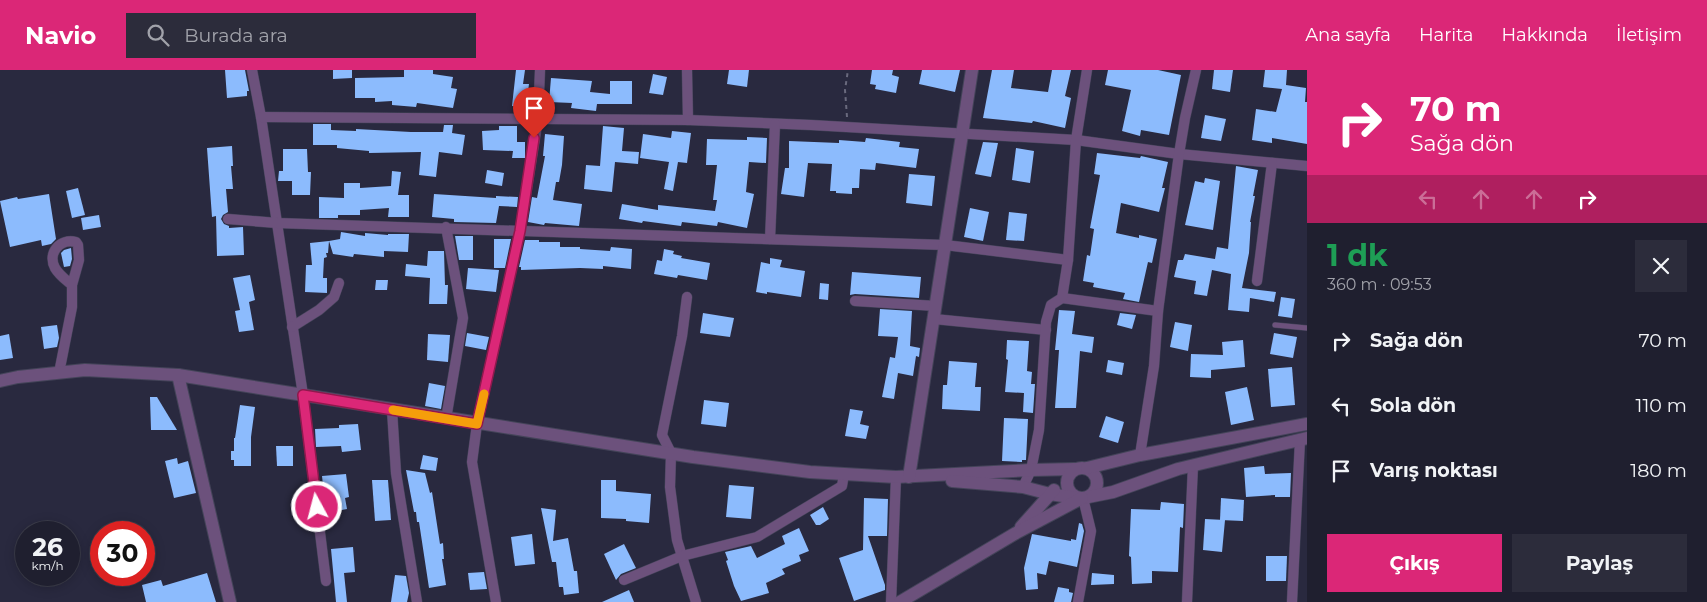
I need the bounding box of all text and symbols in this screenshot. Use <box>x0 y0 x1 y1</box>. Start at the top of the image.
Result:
search box <box>126 13 476 58</box>
text: Navio <box>25 21 96 50</box>
icon: search <box>144 21 172 49</box>
text: Burada ara <box>184 24 288 47</box>
text: Ana sayfa <box>1305 24 1391 46</box>
text: Harita <box>1419 24 1473 46</box>
text: Hakkında <box>1501 24 1588 46</box>
text: İletişim <box>1616 24 1682 46</box>
pin <box>513 87 555 138</box>
text: 70 m <box>1410 87 1501 130</box>
icon: right <box>1327 90 1392 155</box>
icon: arrive <box>520 94 548 122</box>
text: Sağa dön <box>1410 130 1514 157</box>
icon: left <box>1414 185 1442 213</box>
icon: ahead <box>1467 185 1495 213</box>
icon: ahead <box>1520 185 1548 213</box>
icon: right <box>1573 185 1601 213</box>
text: 1 dk <box>1327 237 1388 274</box>
button: close <box>1635 240 1687 292</box>
text: 360 m · 09:53 <box>1327 275 1432 294</box>
icon: right <box>1327 327 1355 355</box>
text: Sağa dön <box>1370 329 1463 352</box>
text: 70 m <box>1638 329 1687 352</box>
icon: left <box>1327 392 1355 420</box>
text: Sola dön <box>1370 394 1456 417</box>
text: 110 m <box>1636 394 1687 417</box>
icon: arrive <box>1327 457 1355 485</box>
text: Varış noktası <box>1370 459 1498 482</box>
text: 180 m <box>1630 459 1687 482</box>
position arrow <box>290 480 342 532</box>
speed limit sign: 30 <box>90 521 155 586</box>
text: 26 <box>32 532 63 562</box>
button: Çıkış <box>1327 534 1502 592</box>
button: Paylaş <box>1512 534 1687 592</box>
text: km/h <box>31 558 64 573</box>

